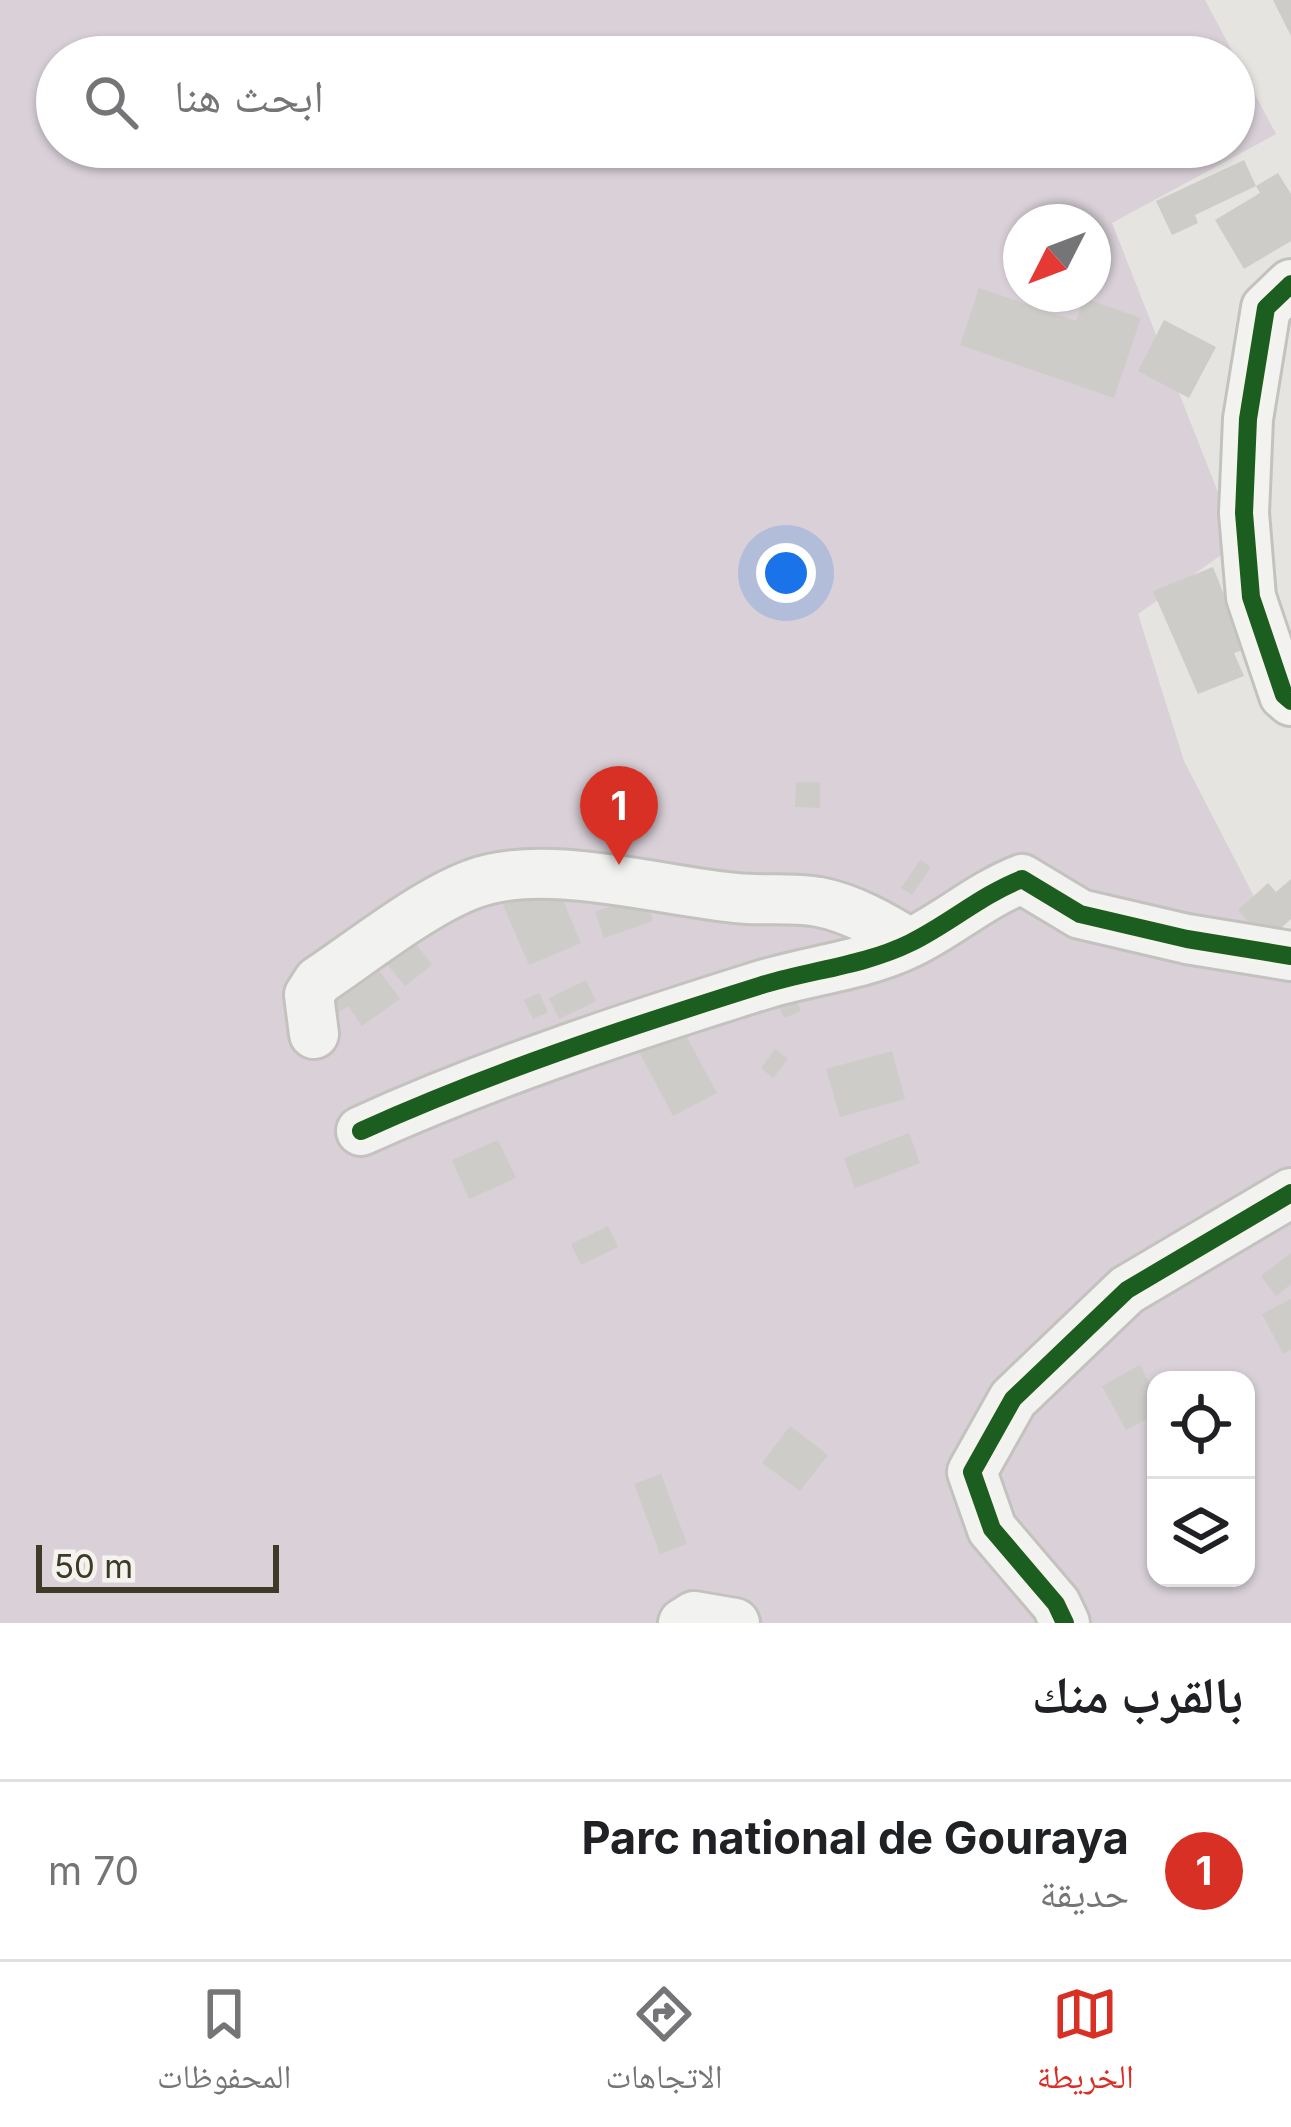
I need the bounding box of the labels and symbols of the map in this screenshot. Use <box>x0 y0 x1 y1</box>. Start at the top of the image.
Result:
north arrow <box>1003 204 1111 312</box>
your location <box>756 543 816 603</box>
pin: 1 <box>580 766 658 865</box>
scale bar <box>36 1539 279 1592</box>

